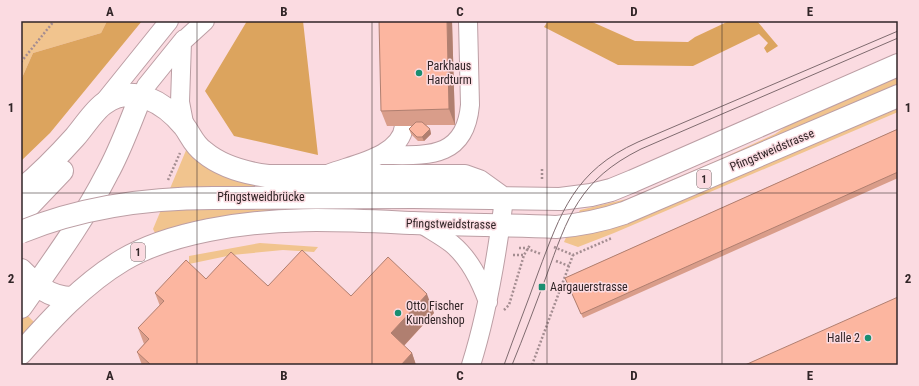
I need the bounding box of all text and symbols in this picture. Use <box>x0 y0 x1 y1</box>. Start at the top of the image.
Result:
text: A <box>106 4 114 19</box>
text: B <box>280 4 288 19</box>
text: C <box>456 4 464 19</box>
text: D <box>630 4 638 19</box>
text: E <box>807 4 814 19</box>
place label: Parkhaus Hardturm <box>427 59 472 87</box>
marker: Parkhaus Hardturm <box>414 68 424 78</box>
text: 1 <box>8 100 14 115</box>
text: 1 <box>905 100 911 115</box>
street label: Pfingstweidstrasse <box>728 126 817 174</box>
road number: 1 <box>697 170 711 188</box>
street label: Pfingstweidbrücke <box>217 190 305 204</box>
street label: Pfingstweidstrasse <box>406 216 497 232</box>
road number: 1 <box>131 243 145 261</box>
text: 2 <box>8 271 15 286</box>
text: 2 <box>905 271 912 286</box>
place label: Aargauerstrasse <box>550 280 628 294</box>
marker: Aargauerstrasse <box>537 282 547 292</box>
place label: Otto Fischer Kundenshop <box>406 299 465 327</box>
marker: Otto Fischer Kundenshop <box>393 308 403 318</box>
place label: Halle 2 <box>827 331 860 345</box>
marker: Halle 2 <box>863 333 873 343</box>
text: A <box>106 368 114 383</box>
text: B <box>280 368 288 383</box>
text: C <box>456 368 464 383</box>
text: D <box>630 368 638 383</box>
text: E <box>807 368 814 383</box>

